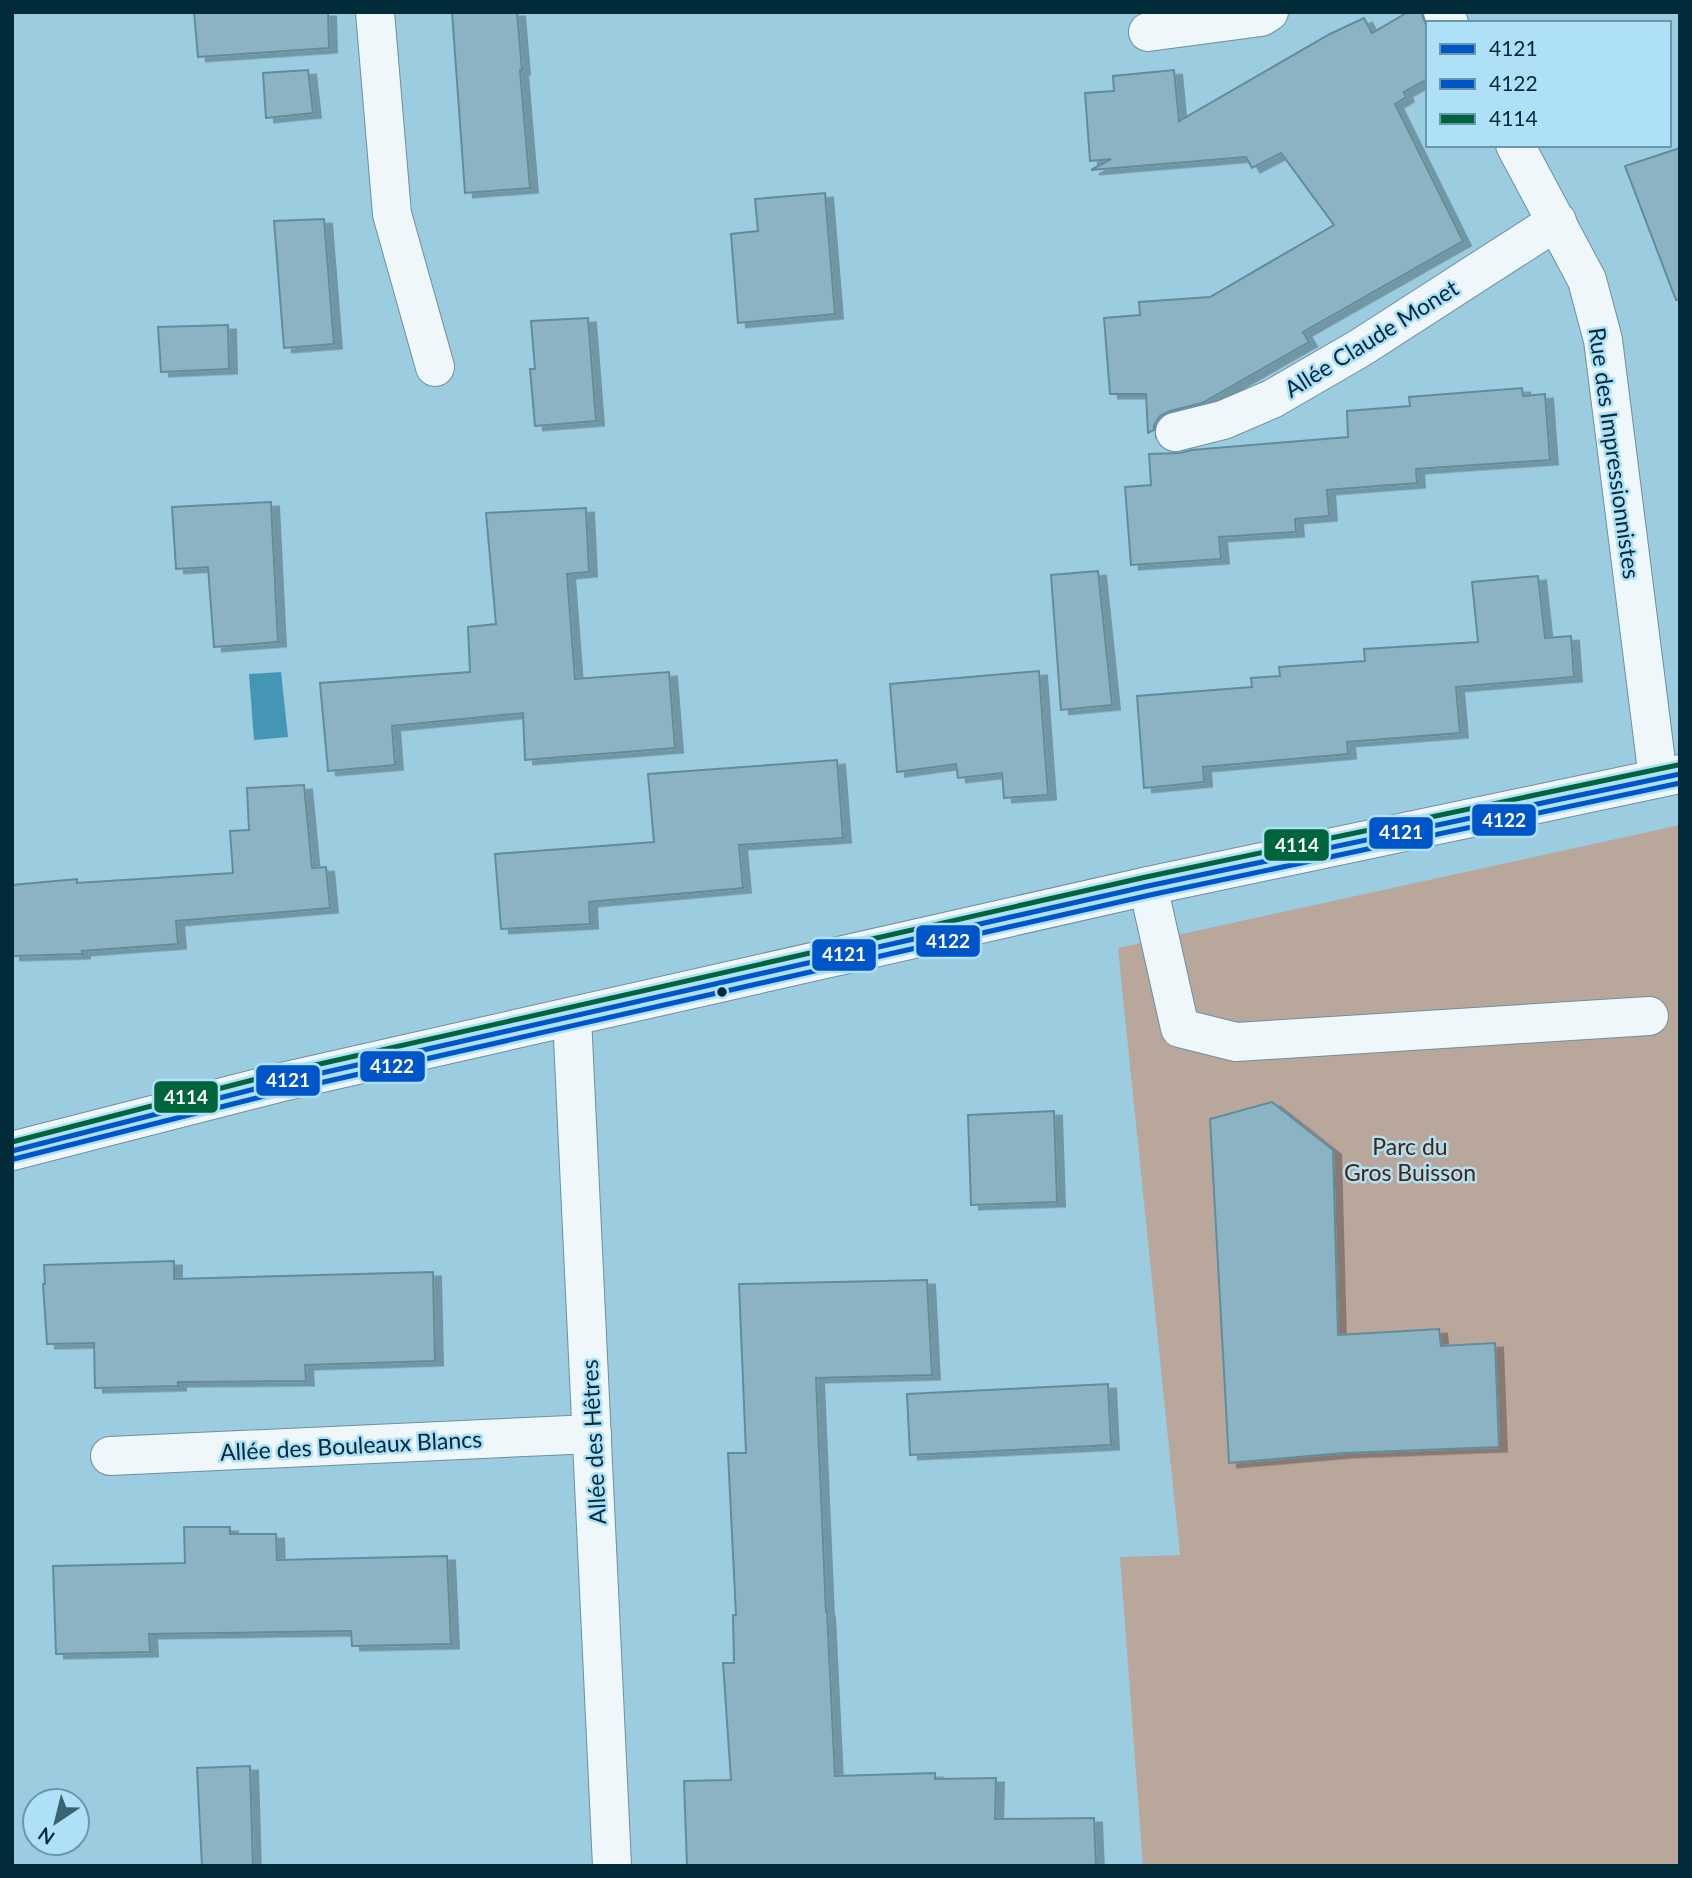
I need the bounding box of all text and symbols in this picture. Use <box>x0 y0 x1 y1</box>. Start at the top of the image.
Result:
legend <box>1426 21 1671 147</box>
text: 4121 <box>1489 35 1538 60</box>
text: 4122 <box>1489 70 1538 95</box>
text: 4114 <box>1489 105 1538 130</box>
street label: Allée Claude Monet <box>1279 273 1464 403</box>
street label: Rue des Impressionnistes <box>1583 325 1647 581</box>
line badge: 4122 <box>1471 803 1537 837</box>
text: 4122 <box>1482 808 1526 831</box>
line badge: 4121 <box>1368 816 1434 850</box>
text: 4121 <box>1379 820 1423 843</box>
line badge: 4114 <box>1263 828 1330 862</box>
text: 4114 <box>1275 833 1319 856</box>
line badge: 4122 <box>915 924 981 958</box>
text: 4122 <box>926 929 970 952</box>
line badge: 4121 <box>811 938 877 972</box>
text: 4121 <box>822 942 866 965</box>
unlabelled marker <box>715 985 729 999</box>
line badge: 4122 <box>359 1050 426 1083</box>
text: 4122 <box>370 1054 414 1077</box>
line badge: 4121 <box>255 1064 321 1097</box>
text: 4121 <box>266 1068 310 1091</box>
line badge: 4114 <box>153 1080 219 1114</box>
text: 4114 <box>164 1085 208 1108</box>
park label: Parc du Gros Buisson <box>1344 1132 1476 1186</box>
street label: Allée des Hêtres <box>575 1359 611 1525</box>
street label: Allée des Bouleaux Blancs <box>219 1424 483 1466</box>
north arrow <box>21 1787 91 1857</box>
text: N <box>33 1823 59 1850</box>

